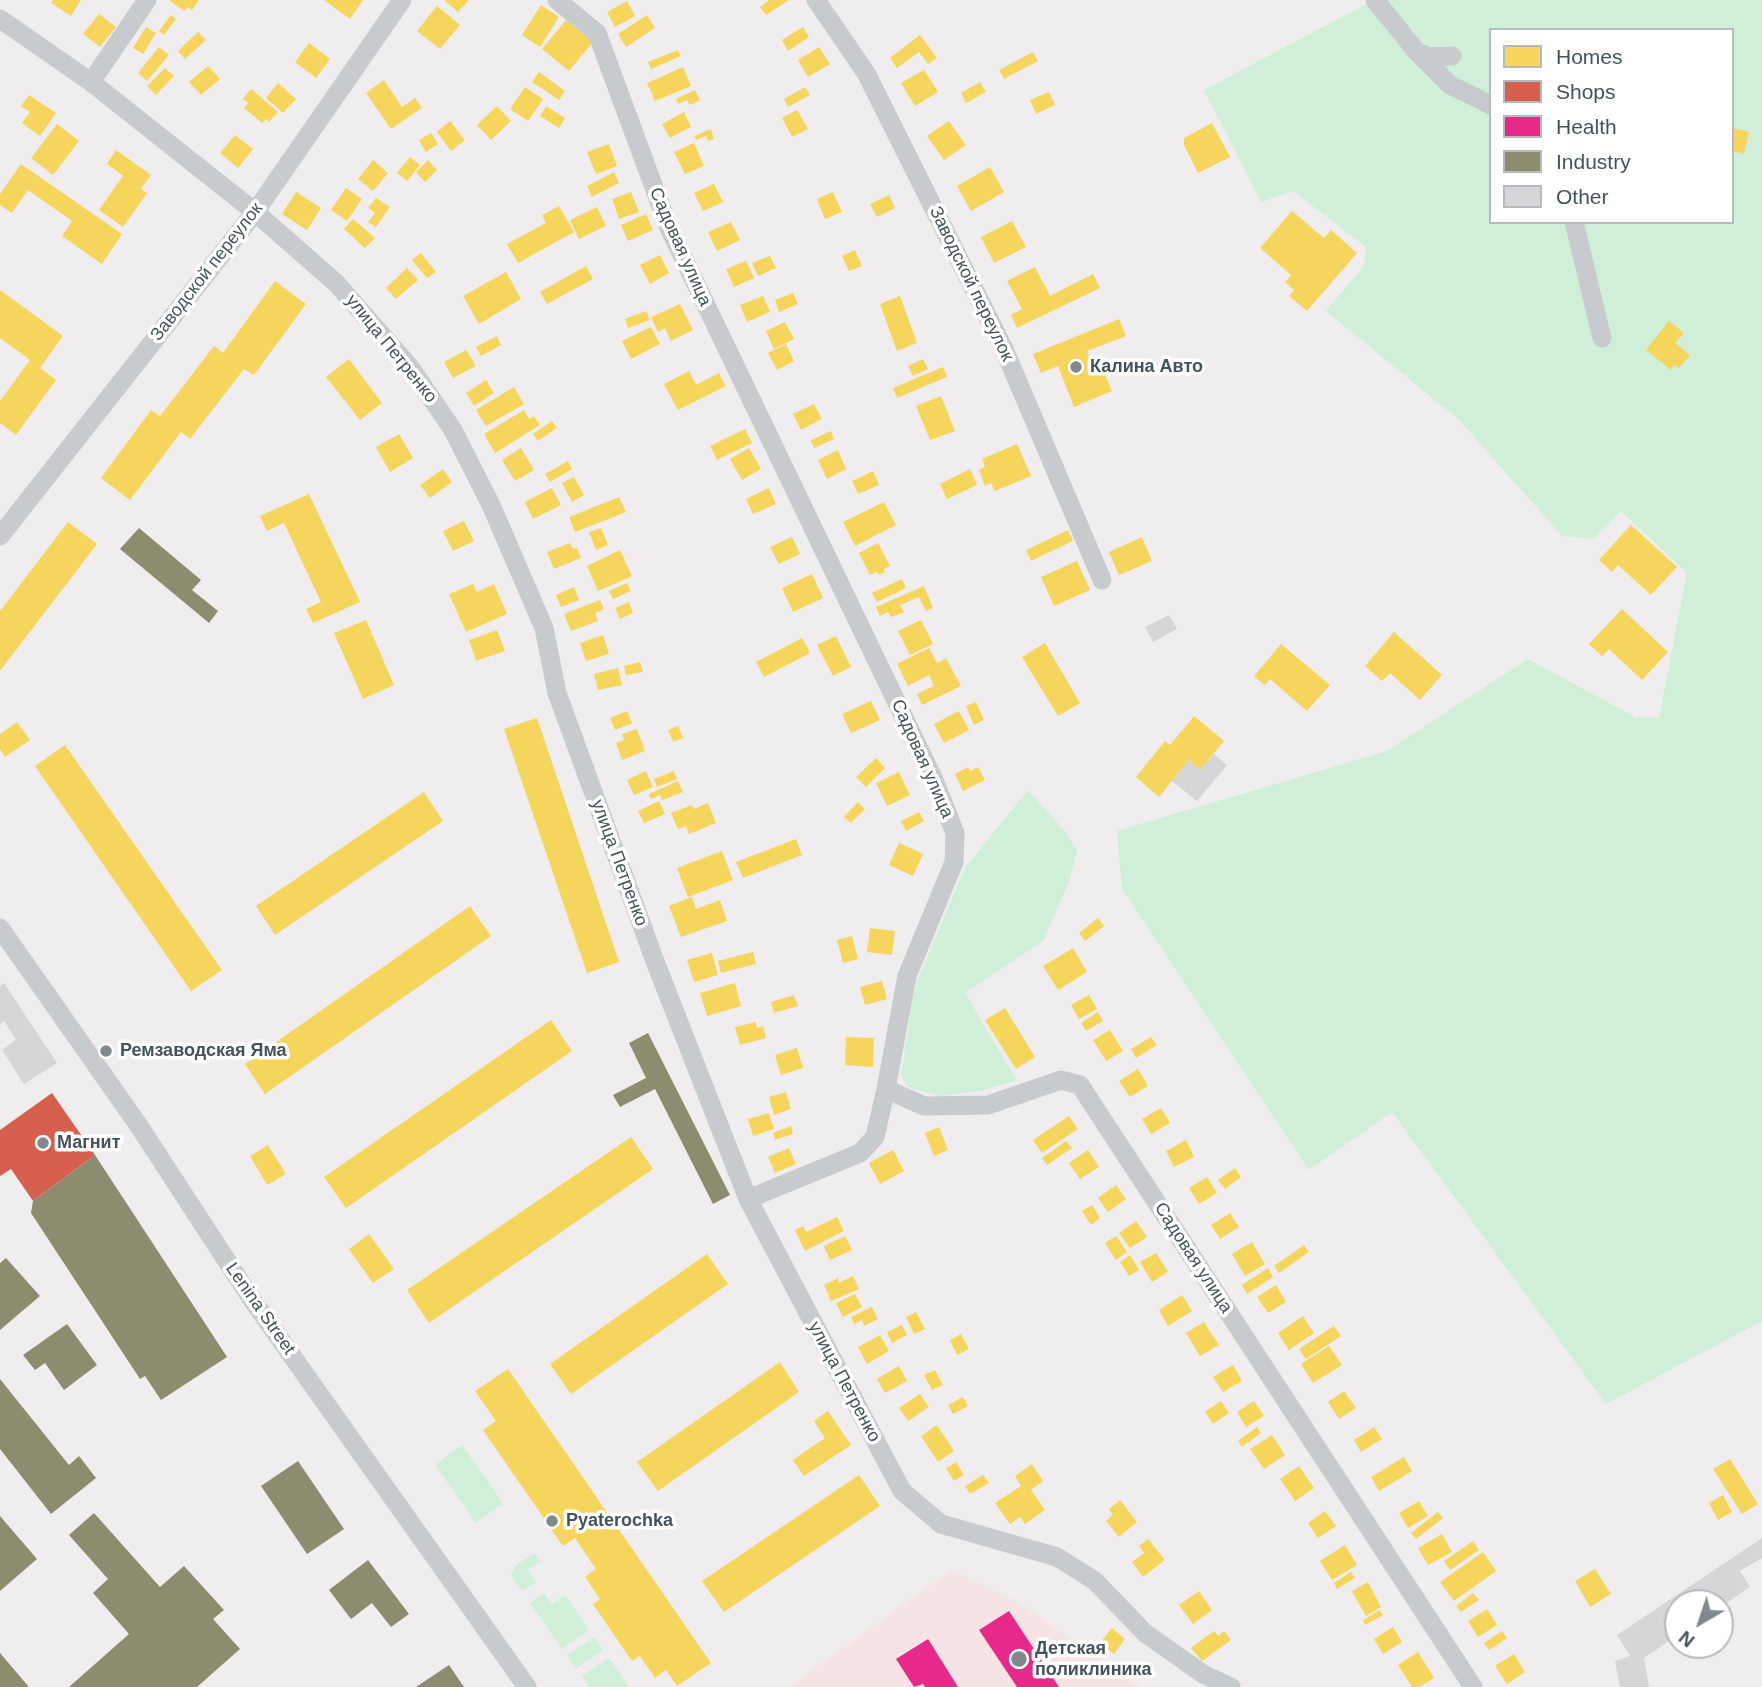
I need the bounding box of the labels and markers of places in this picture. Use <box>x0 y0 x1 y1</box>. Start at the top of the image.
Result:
place label: Калина Авто <box>1090 356 1203 378</box>
marker: Калина Авто <box>1068 359 1084 375</box>
place label: Ремзаводская Яма <box>120 1040 286 1062</box>
marker: Ремзаводская Яма <box>98 1043 114 1059</box>
place label: Магнит <box>57 1132 120 1154</box>
marker: Магнит <box>35 1135 51 1151</box>
place label: Pyaterochka <box>566 1510 673 1532</box>
marker: Pyaterochka <box>544 1513 560 1529</box>
place label: Детская поликлиника <box>1035 1638 1152 1680</box>
marker: Детская поликлиника <box>1009 1649 1029 1669</box>

